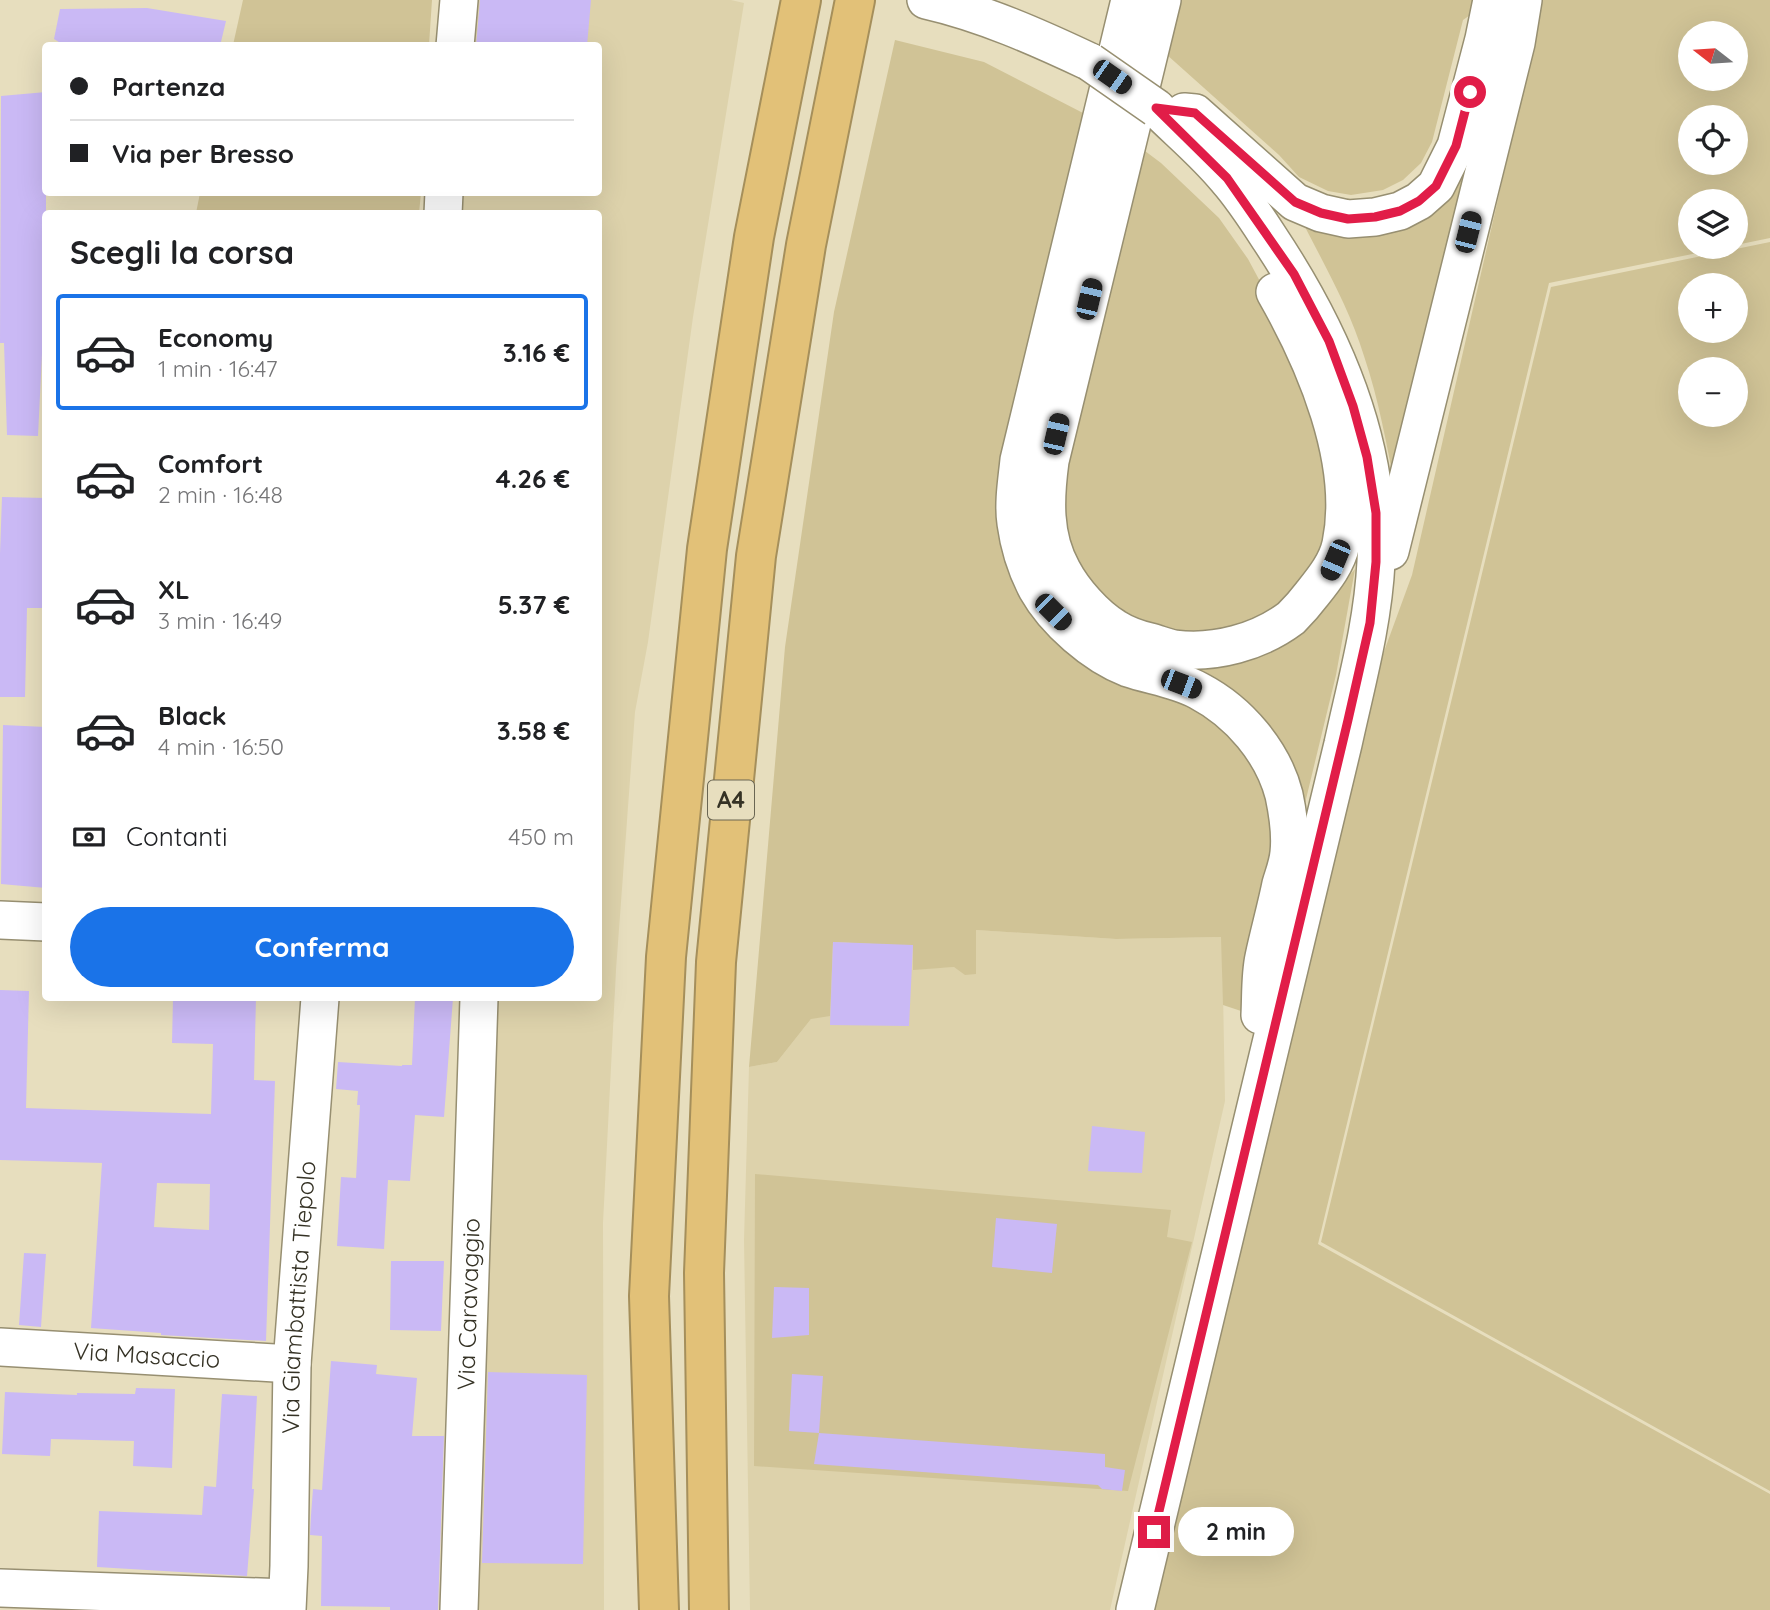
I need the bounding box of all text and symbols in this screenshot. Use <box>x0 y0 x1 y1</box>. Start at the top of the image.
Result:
north arrow <box>1678 21 1748 91</box>
map controls <box>1678 21 1748 427</box>
car <box>1089 56 1136 98</box>
text: Partenza <box>112 70 225 103</box>
route start <box>1454 76 1486 108</box>
button: locate <box>1678 105 1748 175</box>
text: Via per Bresso <box>112 137 294 170</box>
button: layers <box>1678 189 1748 259</box>
car <box>1453 209 1484 255</box>
text: Scegli la corsa <box>70 232 294 272</box>
button: + <box>1678 273 1748 343</box>
car <box>1075 276 1104 322</box>
icon: car <box>74 321 137 384</box>
text: Economy <box>158 321 273 354</box>
text: 3.16 € <box>503 336 570 369</box>
text: 1 min · 16:47 <box>158 354 277 383</box>
button: − <box>1678 357 1748 427</box>
car <box>1042 411 1071 457</box>
icon: car <box>74 447 137 510</box>
text: Comfort <box>158 447 263 480</box>
text: 4.26 € <box>495 462 570 495</box>
text: 2 min · 16:48 <box>158 480 283 509</box>
car <box>1318 537 1353 583</box>
icon: car <box>74 573 137 636</box>
text: XL <box>158 573 190 606</box>
text: 5.37 € <box>498 588 570 621</box>
car <box>1031 590 1076 634</box>
text: 3 min · 16:49 <box>158 606 282 635</box>
car <box>1158 667 1205 701</box>
icon: car <box>74 699 137 762</box>
text: Black <box>158 699 227 732</box>
text: 3.58 € <box>497 714 570 747</box>
text: 4 min · 16:50 <box>158 732 284 761</box>
road number: A4 <box>708 780 754 820</box>
icon: cash <box>70 818 108 856</box>
text: Contanti <box>126 820 228 853</box>
text: 450 m <box>508 822 574 851</box>
button: Conferma <box>70 907 574 987</box>
street label: Via Giambattista Tiepolo <box>275 1160 321 1434</box>
street label: Via Caravaggio <box>450 1217 486 1391</box>
street label: Via Masaccio <box>72 1335 221 1374</box>
callout: 2 min <box>1178 1508 1294 1556</box>
route end <box>1138 1516 1170 1548</box>
text: 2 min <box>1206 1517 1266 1546</box>

